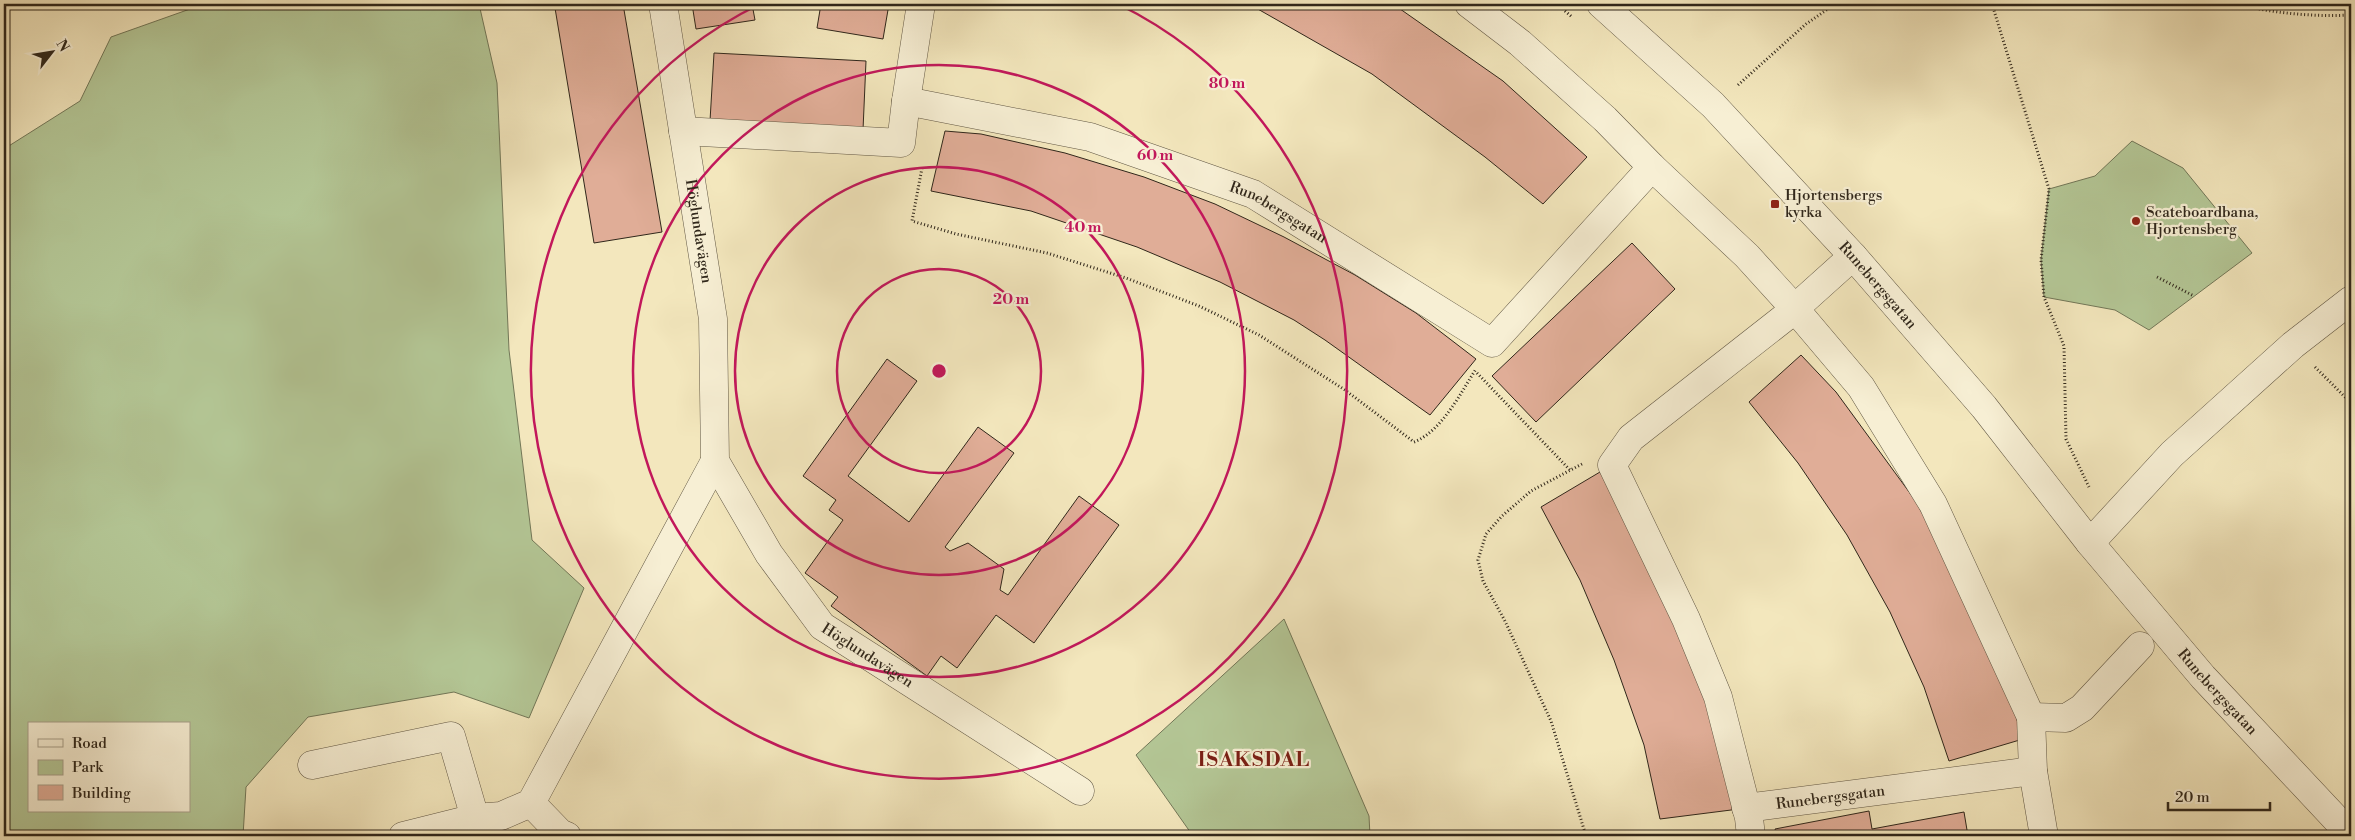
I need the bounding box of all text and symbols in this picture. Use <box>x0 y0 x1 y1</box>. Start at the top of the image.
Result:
north arrow <box>28 28 78 78</box>
text: N <box>52 36 73 55</box>
text: 80 m <box>1209 74 1246 93</box>
text: 60 m <box>1137 146 1174 165</box>
street label: Höglundavägen <box>681 178 716 285</box>
street label: Runebergsgatan <box>1227 178 1330 248</box>
place label: Hjortensbergs kyrka <box>1785 186 1882 222</box>
marker: Hjortensbergs kyrka <box>1769 198 1781 210</box>
place label: Scateboardbana, Hjortensberg <box>2146 203 2258 239</box>
marker: Scateboardbana, Hjortensberg <box>2130 215 2142 227</box>
text: 40 m <box>1064 218 1102 237</box>
street label: Runebergsgatan <box>1834 238 1921 333</box>
text: 20 m <box>993 290 1030 309</box>
centre of rings <box>930 362 948 380</box>
street label: Höglundavägen <box>818 619 917 692</box>
street label: Runebergsgatan <box>2173 645 2261 739</box>
legend <box>28 722 190 812</box>
text: Road <box>72 734 107 753</box>
district label: ISAKSDAL <box>1198 748 1310 773</box>
text: Park <box>72 758 104 777</box>
scale bar <box>2168 780 2270 812</box>
street label: Runebergsgatan <box>1775 781 1886 814</box>
text: Building <box>71 784 131 803</box>
text: 20 m <box>2175 788 2210 807</box>

